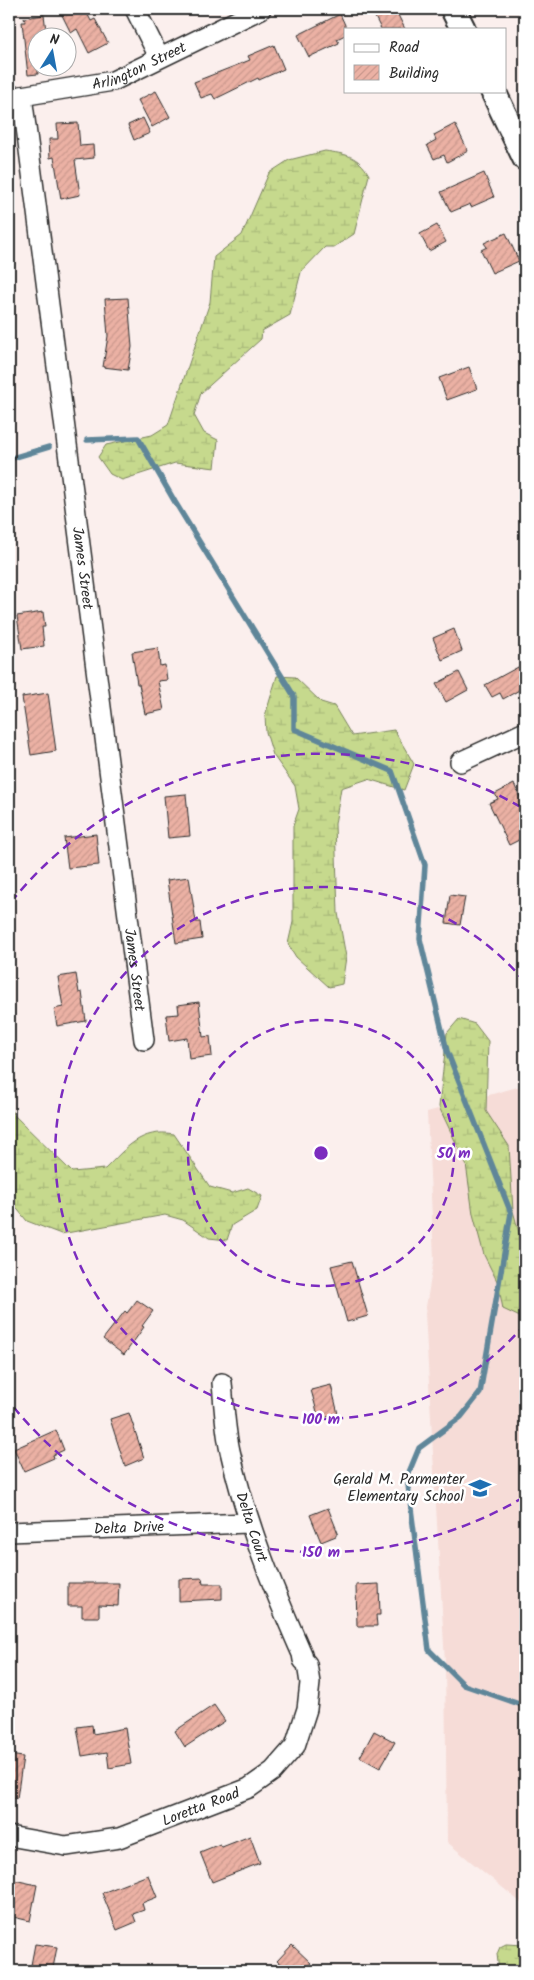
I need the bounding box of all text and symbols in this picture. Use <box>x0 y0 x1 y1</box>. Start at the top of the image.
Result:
north arrow <box>28 28 78 78</box>
legend <box>344 28 506 92</box>
text: N <box>48 29 61 52</box>
street label: Arlington Street <box>91 36 191 97</box>
text: Road <box>389 36 420 60</box>
text: Building <box>389 62 439 86</box>
street label: James Street <box>65 525 99 611</box>
street label: James Street <box>117 927 151 1013</box>
text: 50 m <box>436 1142 471 1166</box>
centre of rings <box>312 1144 330 1162</box>
text: 100 m <box>302 1408 340 1432</box>
place label: Gerald M. Parmenter Elementary School <box>333 1468 465 1509</box>
school or university icon: Gerald M. Parmenter Elementary School <box>467 1475 493 1501</box>
street label: Delta Court <box>228 1489 274 1566</box>
street label: Delta Drive <box>93 1515 165 1542</box>
text: 150 m <box>302 1541 340 1565</box>
street label: Loretta Road <box>159 1781 244 1833</box>

